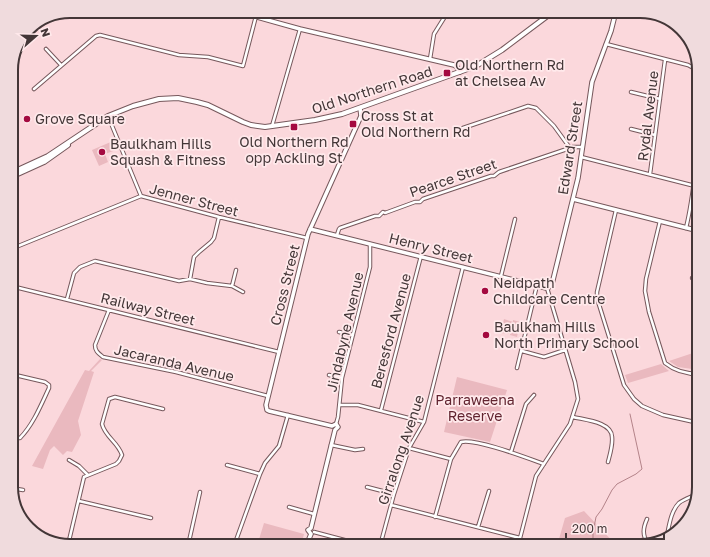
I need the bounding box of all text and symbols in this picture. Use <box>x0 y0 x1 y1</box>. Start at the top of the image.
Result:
north arrow <box>16 16 56 56</box>
text: N <box>38 26 53 39</box>
place label: Old Northern Rd at Chelsea Av <box>455 56 564 89</box>
street label: Old Northern Road <box>309 62 434 117</box>
marker: Old Northern Rd at Chelsea Av <box>442 68 452 78</box>
street label: Rydal Avenue <box>634 70 661 162</box>
street label: Edward Street <box>554 100 585 196</box>
place label: Cross St at Old Northern Rd <box>361 107 470 140</box>
place label: Grove Square <box>35 110 125 127</box>
marker: Grove Square <box>22 114 32 124</box>
marker: Cross St at Old Northern Rd <box>348 119 358 129</box>
marker: Old Northern Rd opp Ackling St <box>289 122 299 132</box>
place label: Old Northern Rd opp Ackling St <box>239 133 349 166</box>
place label: Baulkham Hills Squash & Fitness <box>110 135 226 168</box>
marker: Baulkham Hills Squash & Fitness <box>97 147 107 157</box>
street label: Pearce Street <box>407 155 499 200</box>
street label: Jenner Street <box>148 179 241 220</box>
street label: Henry Street <box>387 229 475 266</box>
street label: Cross Street <box>266 243 303 327</box>
street label: Jindabyne Avenue <box>322 270 367 393</box>
street label: Beresford Avenue <box>367 271 414 390</box>
place label: Neidpath Childcare Centre <box>493 274 605 307</box>
marker: Neidpath Childcare Centre <box>480 286 490 296</box>
street label: Railway Street <box>99 289 197 328</box>
place label: Baulkham Hills North Primary School <box>494 318 639 351</box>
marker: Baulkham Hills North Primary School <box>481 330 491 340</box>
street label: Jacaranda Avenue <box>113 340 236 385</box>
park label: Parraweena Reserve <box>435 391 515 424</box>
street label: Girralong Avenue <box>374 393 427 507</box>
scale bar <box>566 515 664 541</box>
text: 200 m <box>572 521 607 536</box>

